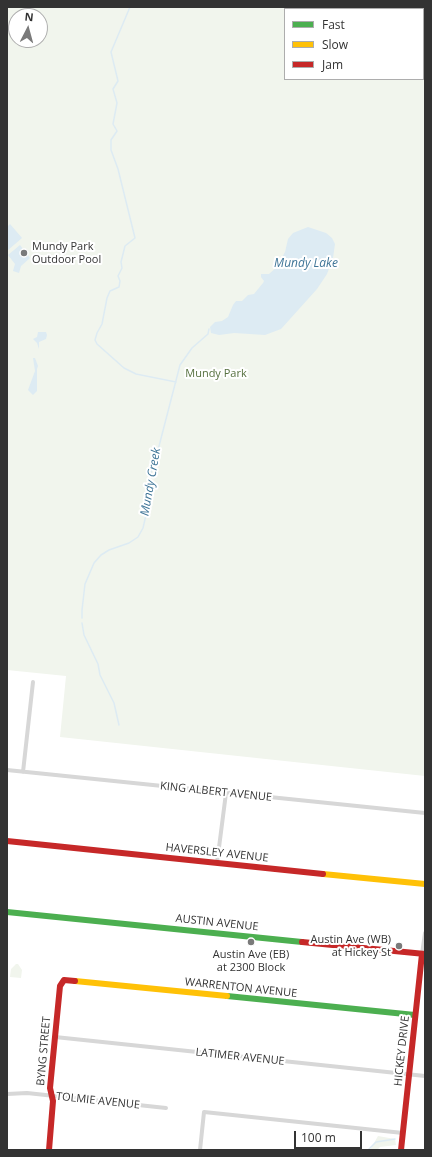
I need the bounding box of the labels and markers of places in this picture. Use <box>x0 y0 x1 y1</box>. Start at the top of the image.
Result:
place label: Mundy Park Outdoor Pool <box>32 240 101 266</box>
marker: Mundy Park Outdoor Pool <box>19 248 29 258</box>
place label: Austin Ave (WB) at Hickey St <box>311 933 391 959</box>
marker: Austin Ave (EB) at 2300 Block <box>246 937 256 947</box>
marker: Austin Ave (WB) at Hickey St <box>394 941 404 951</box>
place label: Austin Ave (EB) at 2300 Block <box>213 948 289 974</box>

